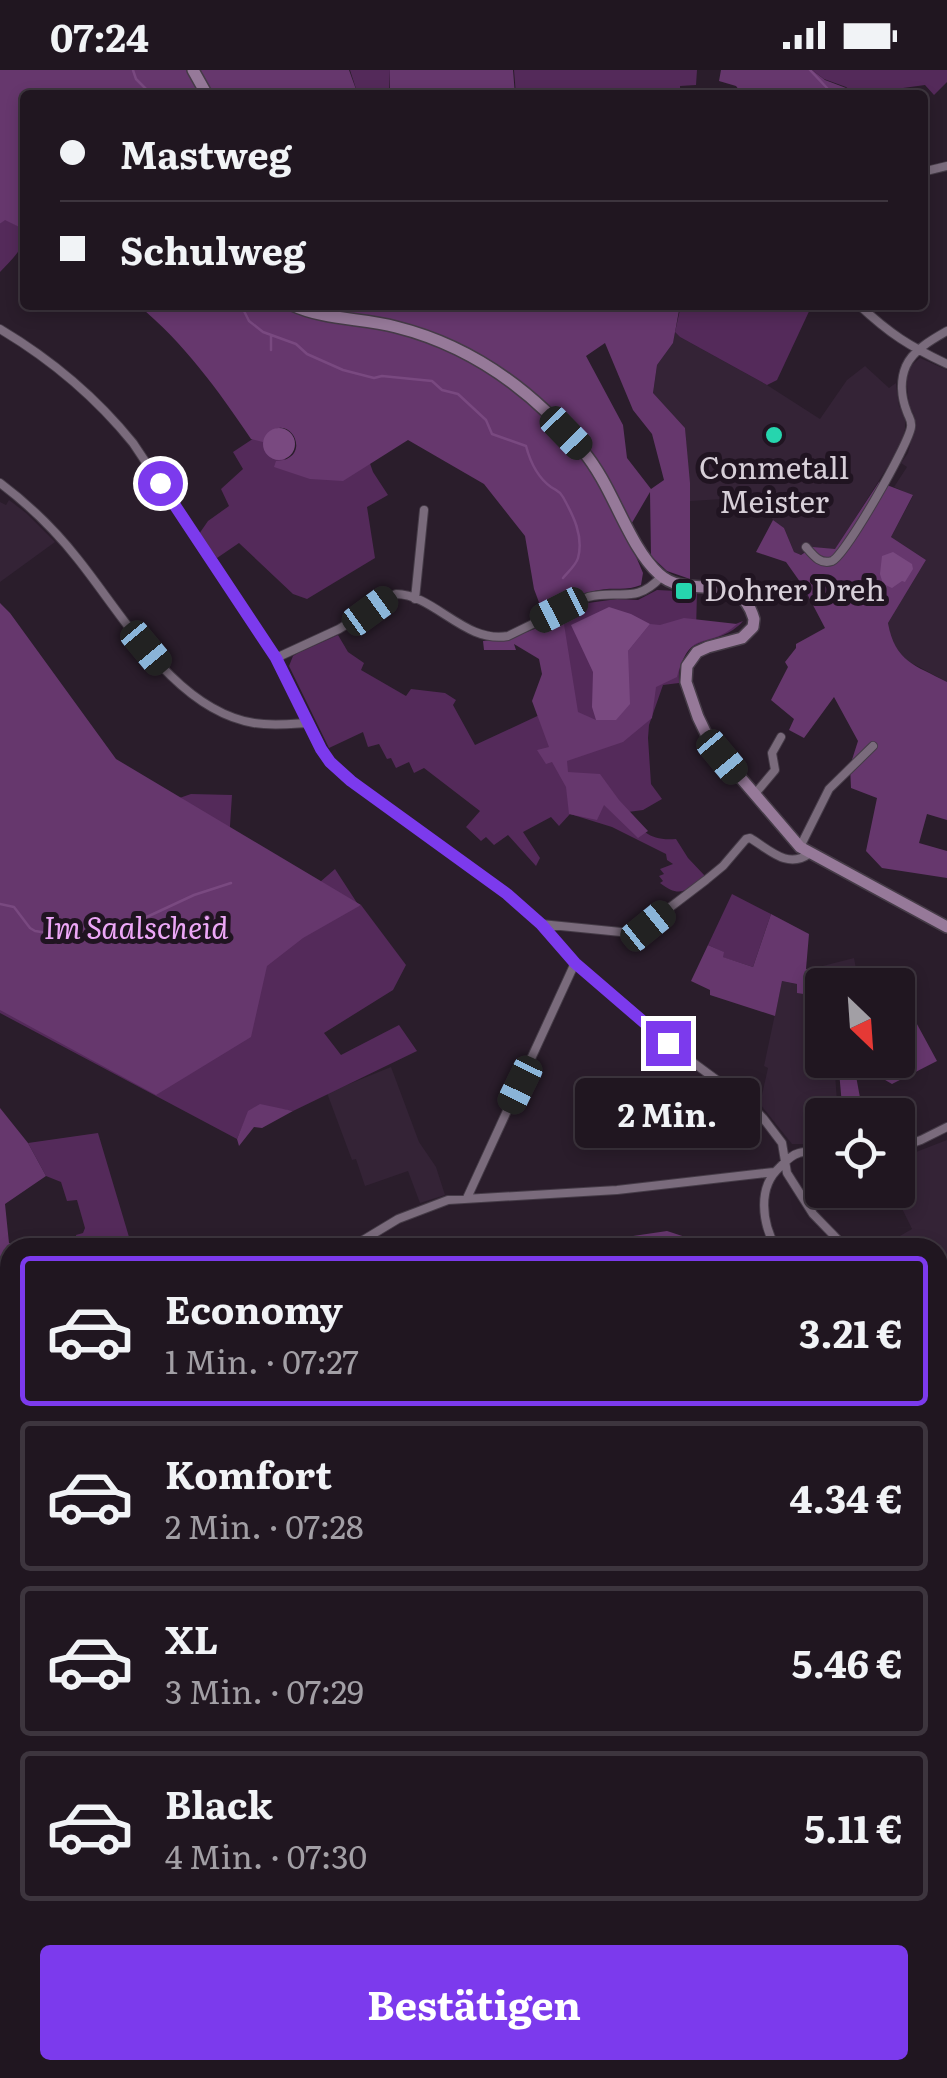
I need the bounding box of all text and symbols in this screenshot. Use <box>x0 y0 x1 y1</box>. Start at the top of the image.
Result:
text: 07:24 <box>50 7 149 64</box>
text: Mastweg <box>120 124 292 181</box>
text: Schulweg <box>120 220 306 277</box>
car <box>534 401 598 465</box>
marker: Conmetall Meister <box>763 424 785 446</box>
place label: Conmetall Meister <box>699 444 849 522</box>
route start <box>138 461 183 506</box>
place label: Dohrer Dreh <box>704 566 885 610</box>
marker: Dohrer Dreh <box>673 580 695 602</box>
car <box>337 581 403 641</box>
car <box>525 583 593 637</box>
car <box>115 615 177 681</box>
car <box>691 724 753 790</box>
car <box>615 895 681 957</box>
park label: Im Saalscheid <box>44 904 229 948</box>
north arrow <box>805 968 915 1078</box>
map controls <box>805 968 915 1208</box>
route end <box>646 1021 691 1066</box>
car <box>493 1051 547 1119</box>
callout: 2 Min. <box>576 1078 760 1148</box>
text: 2 Min. <box>618 1089 717 1137</box>
button: locate <box>805 1098 915 1208</box>
text: Economy <box>165 1279 343 1336</box>
icon: car <box>45 1286 135 1376</box>
text: 3.21 € <box>799 1303 903 1360</box>
text: 1 Min. · 07:27 <box>165 1336 359 1384</box>
text: Komfort <box>165 1444 332 1501</box>
icon: car <box>45 1451 135 1541</box>
text: 4.34 € <box>790 1468 903 1525</box>
text: 2 Min. · 07:28 <box>165 1501 364 1549</box>
text: XL <box>165 1609 218 1666</box>
icon: car <box>45 1616 135 1706</box>
text: 5.46 € <box>792 1633 903 1690</box>
text: 3 Min. · 07:29 <box>165 1666 364 1714</box>
text: Black <box>165 1774 273 1831</box>
icon: car <box>45 1781 135 1871</box>
text: 5.11 € <box>804 1798 903 1855</box>
text: 4 Min. · 07:30 <box>165 1831 367 1879</box>
button: Bestätigen <box>40 1945 908 2060</box>

